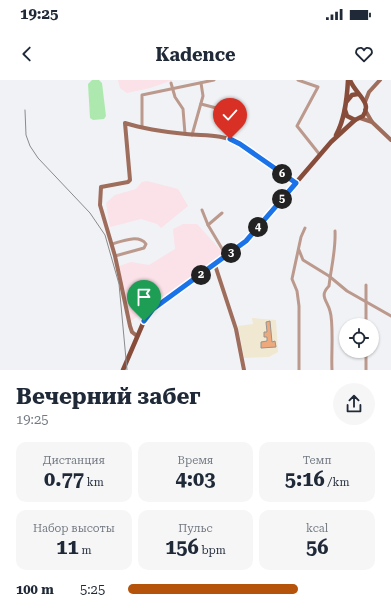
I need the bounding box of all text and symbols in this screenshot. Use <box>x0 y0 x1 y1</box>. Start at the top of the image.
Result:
text: 19:25 <box>20 5 58 23</box>
icon: back <box>16 43 38 65</box>
icon: heart <box>353 43 375 65</box>
text: Kadence <box>155 44 236 65</box>
pin <box>213 98 247 139</box>
icon: check <box>219 104 241 126</box>
pin: 6 <box>272 164 292 184</box>
text: 6 <box>279 167 285 180</box>
pin: 5 <box>272 189 292 209</box>
text: 5 <box>279 192 285 205</box>
pin: 4 <box>248 217 268 237</box>
text: 4 <box>255 220 261 233</box>
pin: 3 <box>221 243 241 263</box>
text: 3 <box>228 246 234 259</box>
pin: 2 <box>191 265 211 285</box>
text: 2 <box>198 268 204 281</box>
pin <box>127 280 161 321</box>
icon: arrive <box>133 286 155 308</box>
map controls <box>339 318 379 358</box>
button: locate <box>339 318 379 358</box>
button: share <box>333 383 375 425</box>
text: Вечерний забег <box>16 384 201 409</box>
text: 19:25 <box>16 412 48 427</box>
text: Дистанция <box>43 454 105 467</box>
text: Время <box>178 454 213 467</box>
text: Темп <box>303 454 331 467</box>
text: 0.77 <box>44 467 84 491</box>
text: 4:03 <box>176 467 215 491</box>
text: 5:16 <box>285 467 325 491</box>
text: km <box>84 476 104 489</box>
text: /km <box>325 476 350 489</box>
text: Набор высоты <box>33 522 115 535</box>
text: Пульс <box>178 522 213 535</box>
text: kcal <box>306 522 328 535</box>
text: 11 <box>56 535 79 559</box>
text: 156 <box>165 535 199 559</box>
text: 56 <box>306 535 328 559</box>
text: m <box>79 544 91 557</box>
text: bpm <box>199 544 226 557</box>
text: 100 m <box>16 582 54 597</box>
text: 5:25 <box>80 582 105 597</box>

